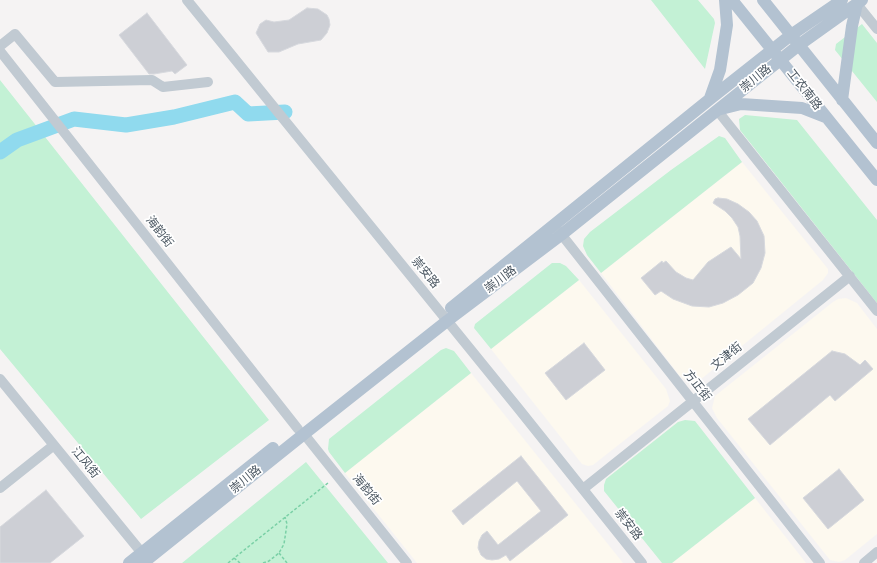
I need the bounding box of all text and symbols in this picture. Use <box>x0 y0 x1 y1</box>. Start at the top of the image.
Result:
street label: 崇川路 <box>737 62 775 96</box>
street label: 工农南路 <box>784 67 824 113</box>
street label: 海韵街 <box>142 213 176 251</box>
street label: 崇安路 <box>408 254 442 292</box>
street label: 崇川路 <box>482 263 520 297</box>
street label: 文津街 <box>708 340 746 374</box>
street label: 方正街 <box>680 367 714 405</box>
street label: 江风街 <box>68 444 102 482</box>
street label: 崇川路 <box>227 463 265 497</box>
street label: 海韵街 <box>349 471 383 509</box>
street label: 崇安路 <box>611 506 645 544</box>

